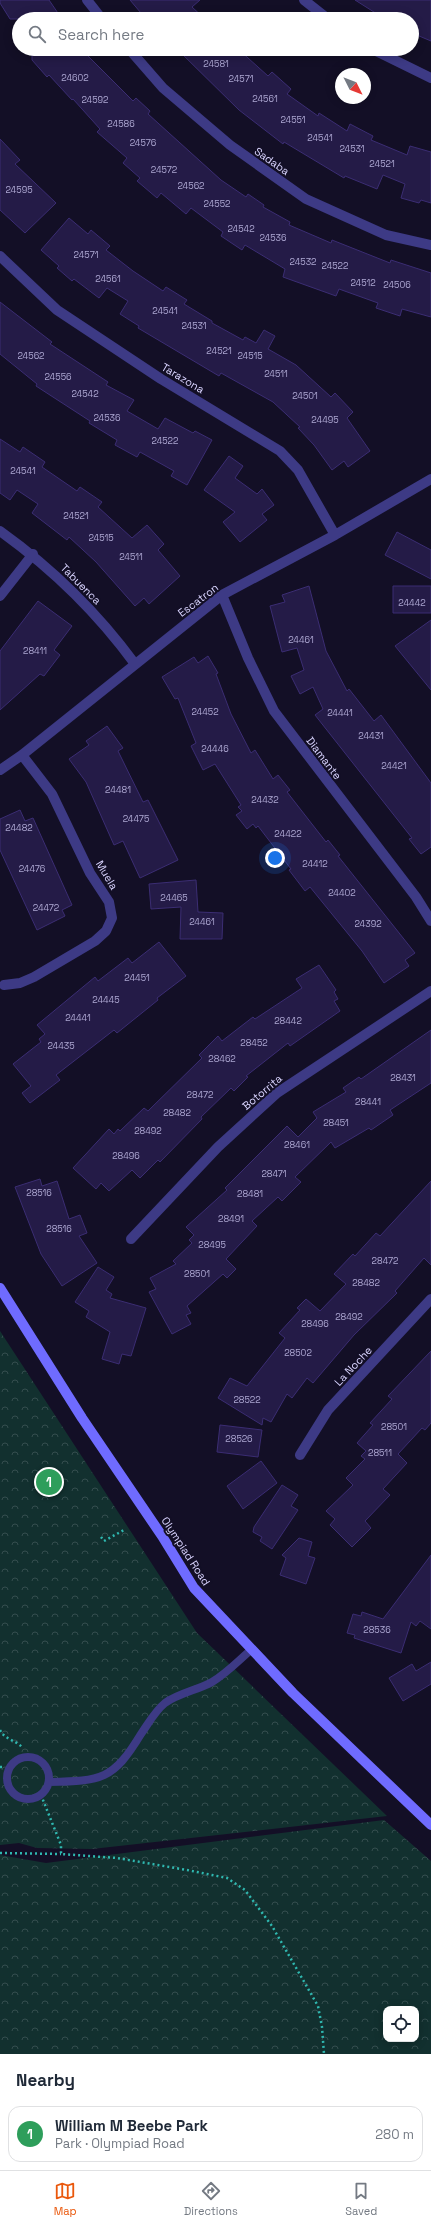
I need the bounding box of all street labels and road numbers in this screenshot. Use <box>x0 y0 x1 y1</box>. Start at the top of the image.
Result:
street label: Sadaba <box>252 144 293 179</box>
street label: Tarazona <box>159 360 208 397</box>
street label: Tabuenca <box>58 561 105 608</box>
street label: Escatron <box>175 580 221 620</box>
street label: Diamante <box>303 734 345 782</box>
street label: Muela <box>93 858 122 893</box>
street label: Botorrita <box>239 1071 285 1113</box>
street label: La Noche <box>331 1343 375 1389</box>
street label: Olympiad Road <box>159 1514 213 1588</box>

